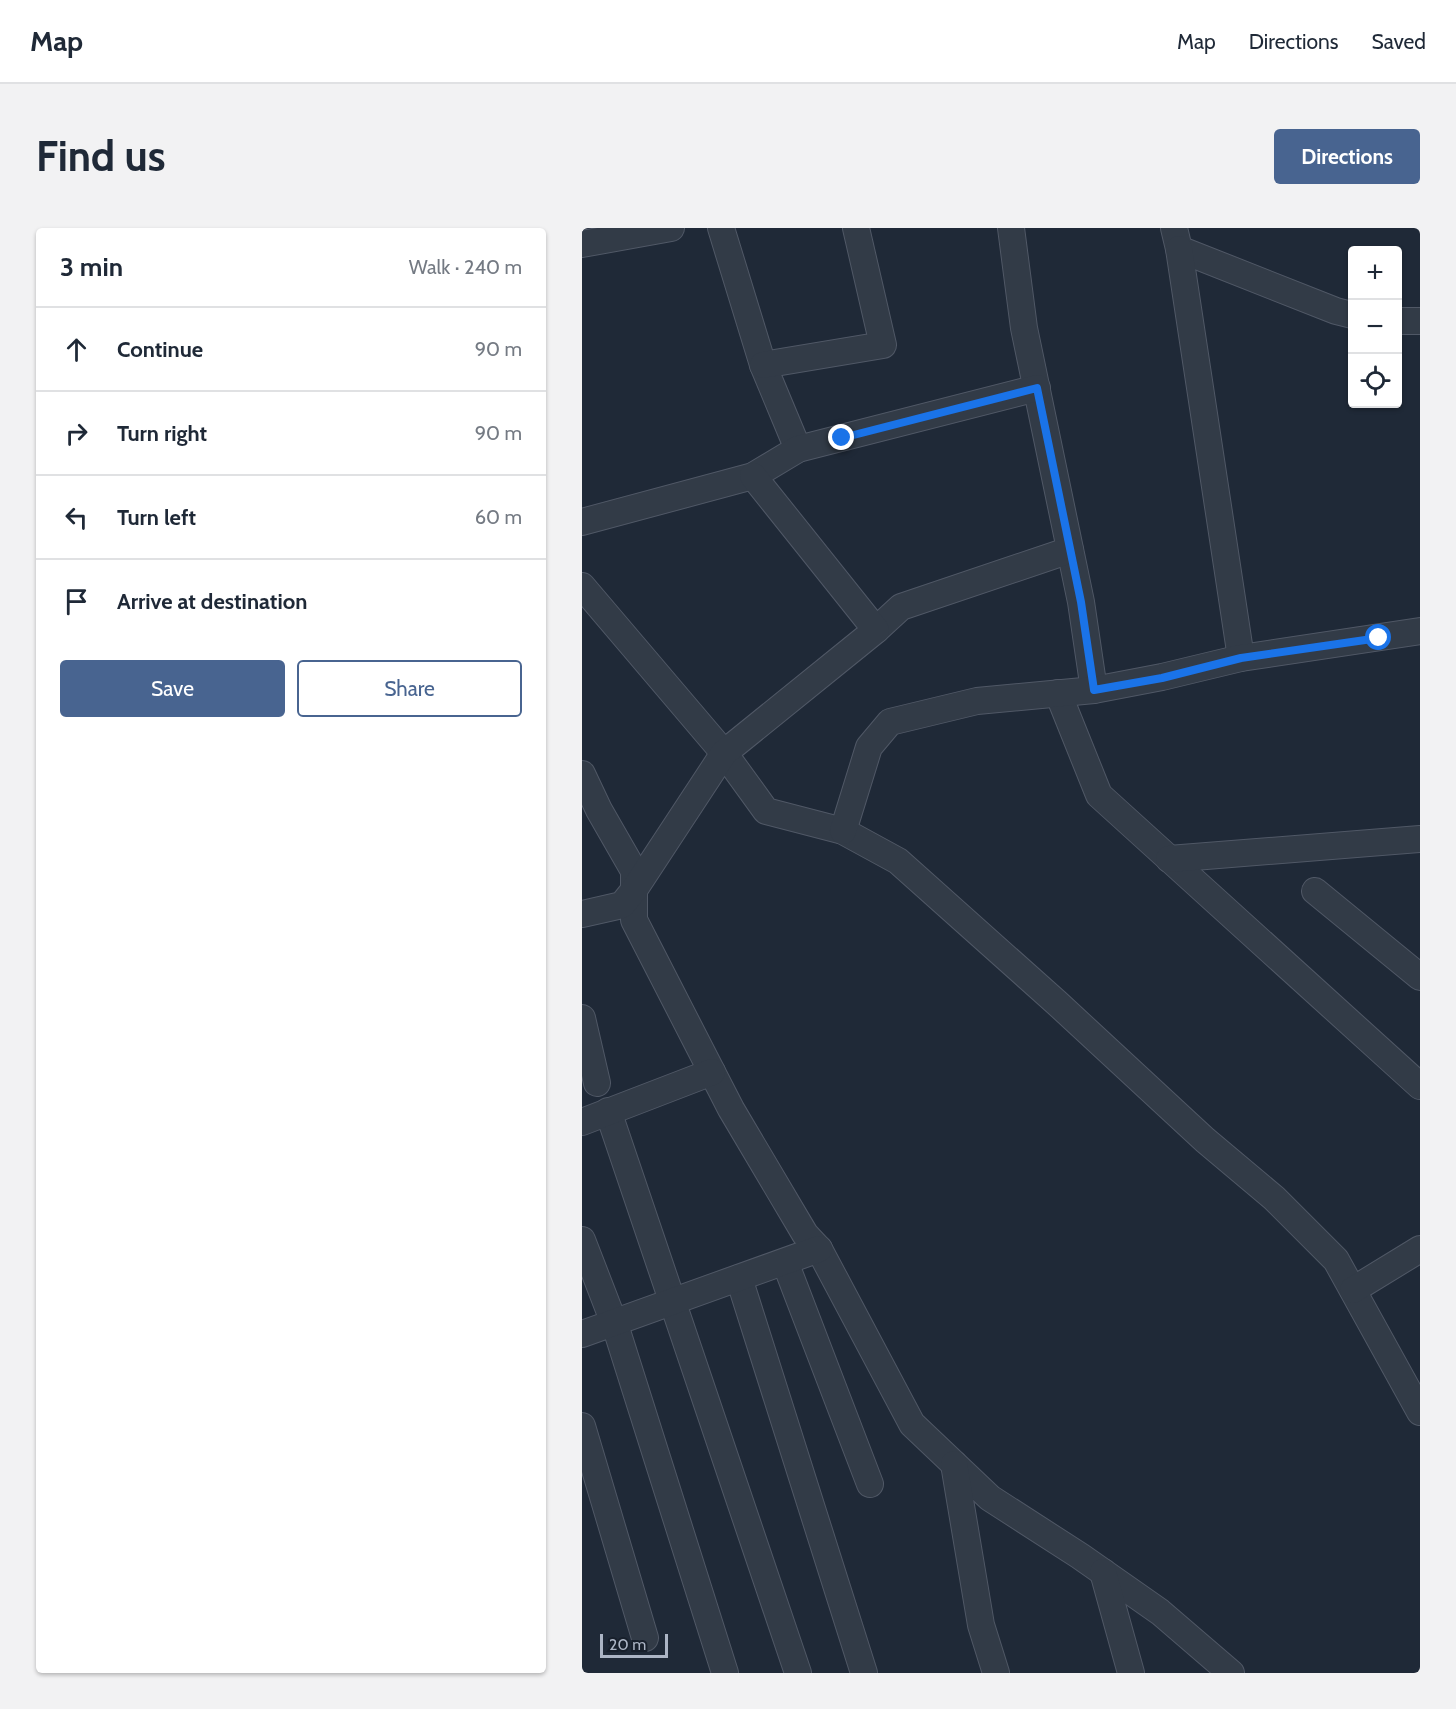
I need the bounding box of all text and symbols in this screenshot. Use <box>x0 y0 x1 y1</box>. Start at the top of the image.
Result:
text: Map <box>30 24 83 58</box>
text: Map <box>1177 29 1216 54</box>
text: Directions <box>1249 29 1338 54</box>
text: Saved <box>1371 29 1426 54</box>
button: Directions <box>1274 129 1420 184</box>
text: Find us <box>36 130 165 182</box>
map controls <box>1348 246 1402 408</box>
button: + <box>1348 246 1402 300</box>
text: 3 min <box>60 251 123 283</box>
text: Walk · 240 m <box>409 255 522 279</box>
button: − <box>1348 300 1402 354</box>
icon: ahead <box>60 333 93 366</box>
text: Continue <box>117 336 203 363</box>
text: 90 m <box>475 337 522 361</box>
button: locate <box>1348 354 1402 408</box>
icon: right <box>60 417 93 450</box>
text: Turn right <box>117 420 207 447</box>
text: 90 m <box>475 421 522 445</box>
route end <box>828 424 854 450</box>
icon: left <box>60 501 93 534</box>
text: Turn left <box>117 504 196 531</box>
text: 60 m <box>475 505 522 529</box>
icon: arrive <box>60 585 93 618</box>
text: Arrive at destination <box>117 588 307 615</box>
route start <box>1365 624 1391 650</box>
button: Save <box>60 660 285 717</box>
button: Share <box>297 660 522 717</box>
scale bar <box>600 1631 668 1658</box>
text: 20 m <box>609 1635 646 1654</box>

